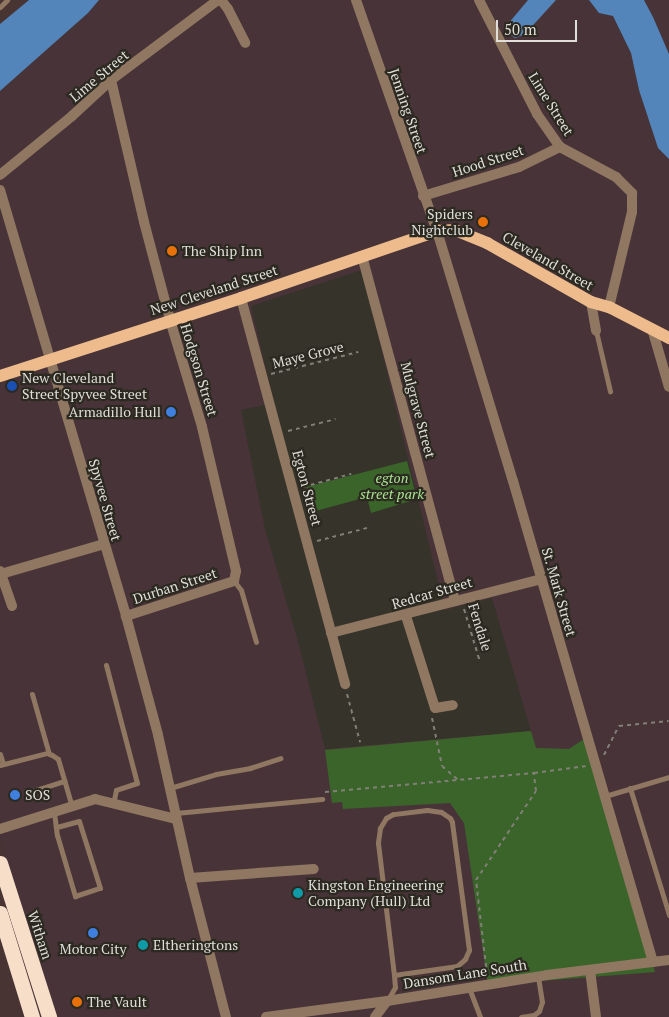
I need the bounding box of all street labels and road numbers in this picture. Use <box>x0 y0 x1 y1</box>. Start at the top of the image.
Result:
street label: Lime Street <box>66 46 132 106</box>
street label: Jenning Street <box>386 66 430 156</box>
street label: Lime Street <box>525 69 577 139</box>
street label: Hood Street <box>450 142 526 180</box>
street label: Cleveland Street <box>500 228 596 294</box>
street label: New Cleveland Street <box>148 261 280 319</box>
street label: Hodgson Street <box>177 322 221 418</box>
street label: Maye Grove <box>271 338 345 372</box>
street label: Mulgrave Street <box>397 360 439 460</box>
street label: Egton Street <box>289 448 325 528</box>
street label: Spyvee Street <box>85 457 125 543</box>
street label: St. Mark Street <box>538 545 580 639</box>
street label: Durban Street <box>131 565 219 607</box>
street label: Redcar Street <box>390 573 474 613</box>
street label: Fendale <box>465 601 495 653</box>
street label: Witham <box>24 909 56 961</box>
street label: Dansom Lane South <box>402 956 528 992</box>

